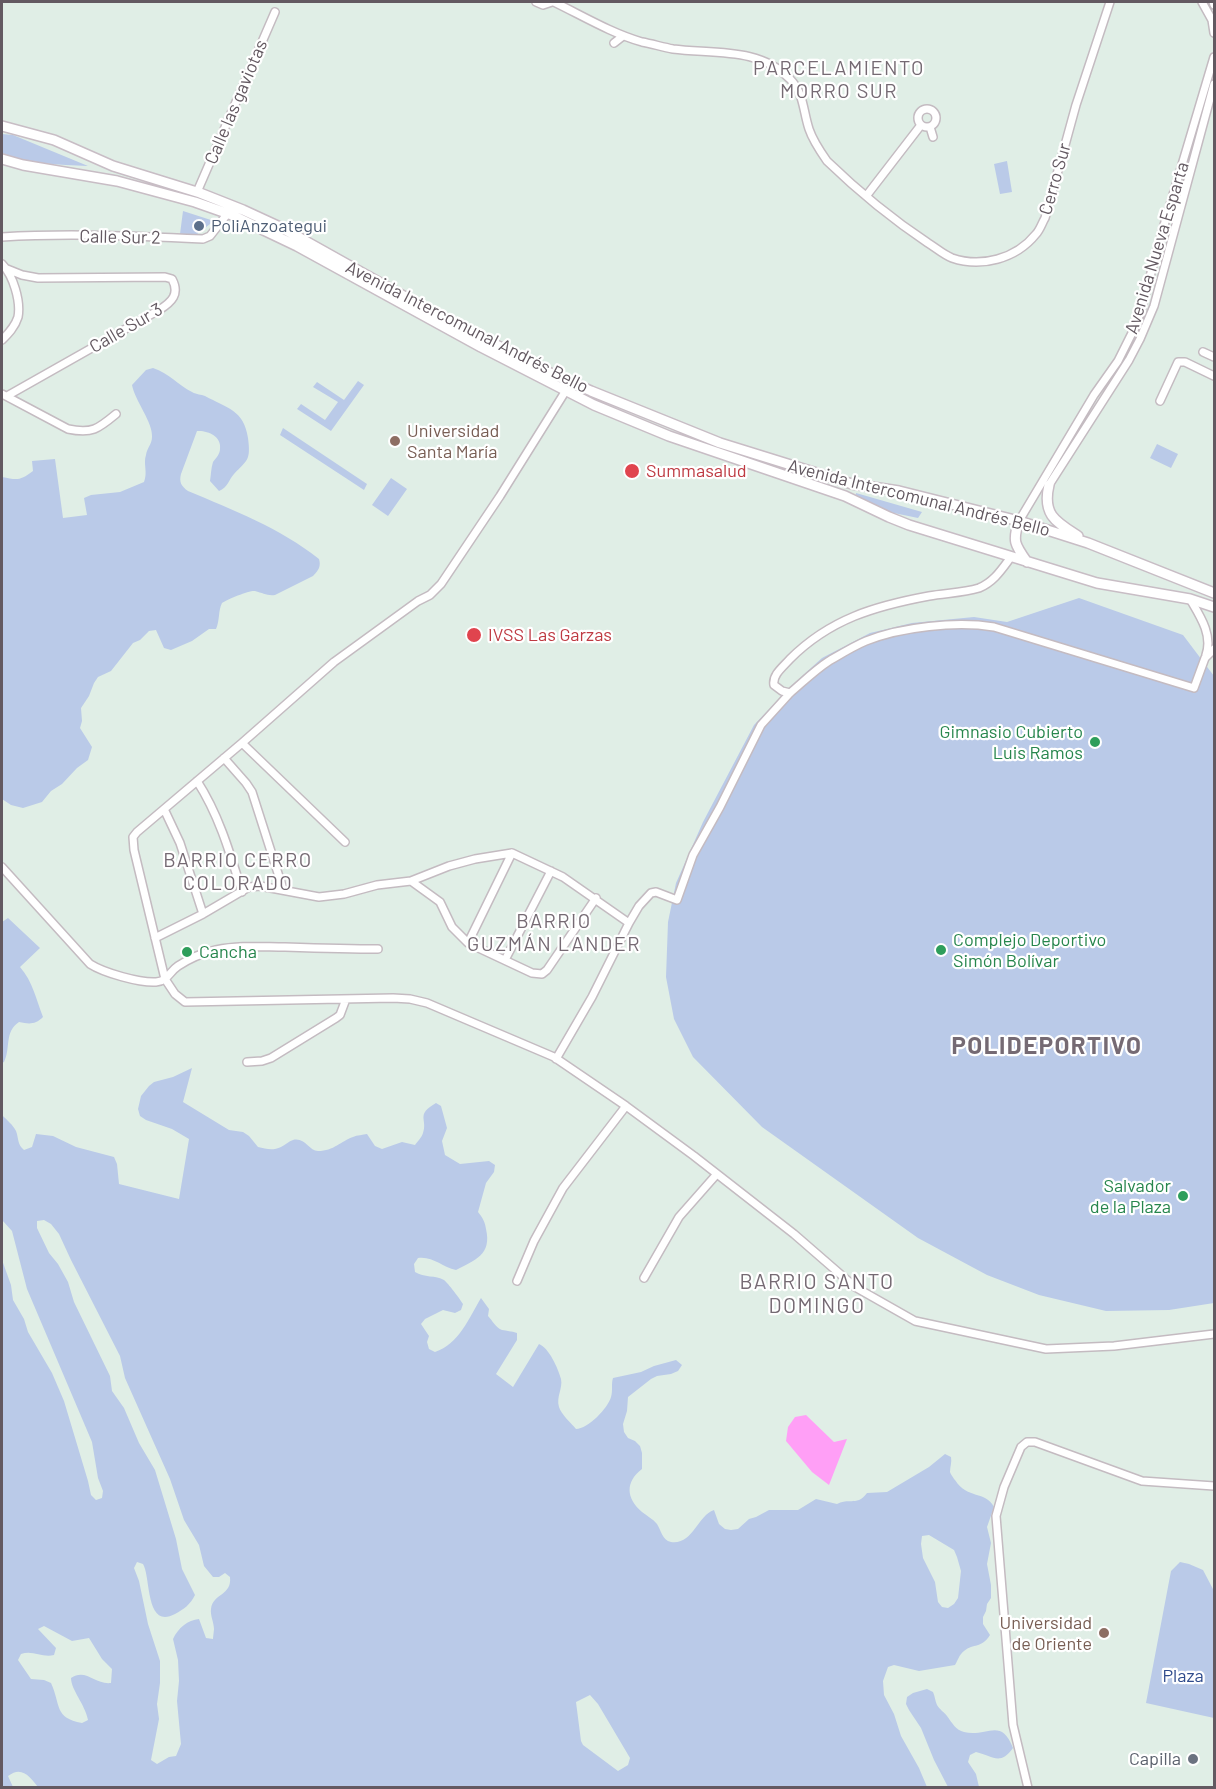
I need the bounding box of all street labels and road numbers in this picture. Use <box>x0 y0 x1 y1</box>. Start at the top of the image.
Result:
street label: Calle las gaviotas <box>200 37 272 167</box>
street label: Cerro Sur <box>1034 141 1076 217</box>
street label: Avenida Nueva Esparta <box>1121 159 1193 337</box>
street label: Calle Sur 2 <box>79 225 161 249</box>
street label: Avenida Intercomunal Andrés Bello <box>342 256 592 398</box>
street label: Calle Sur 3 <box>86 298 166 358</box>
street label: Avenida Intercomunal Andrés Bello <box>786 455 1052 541</box>

